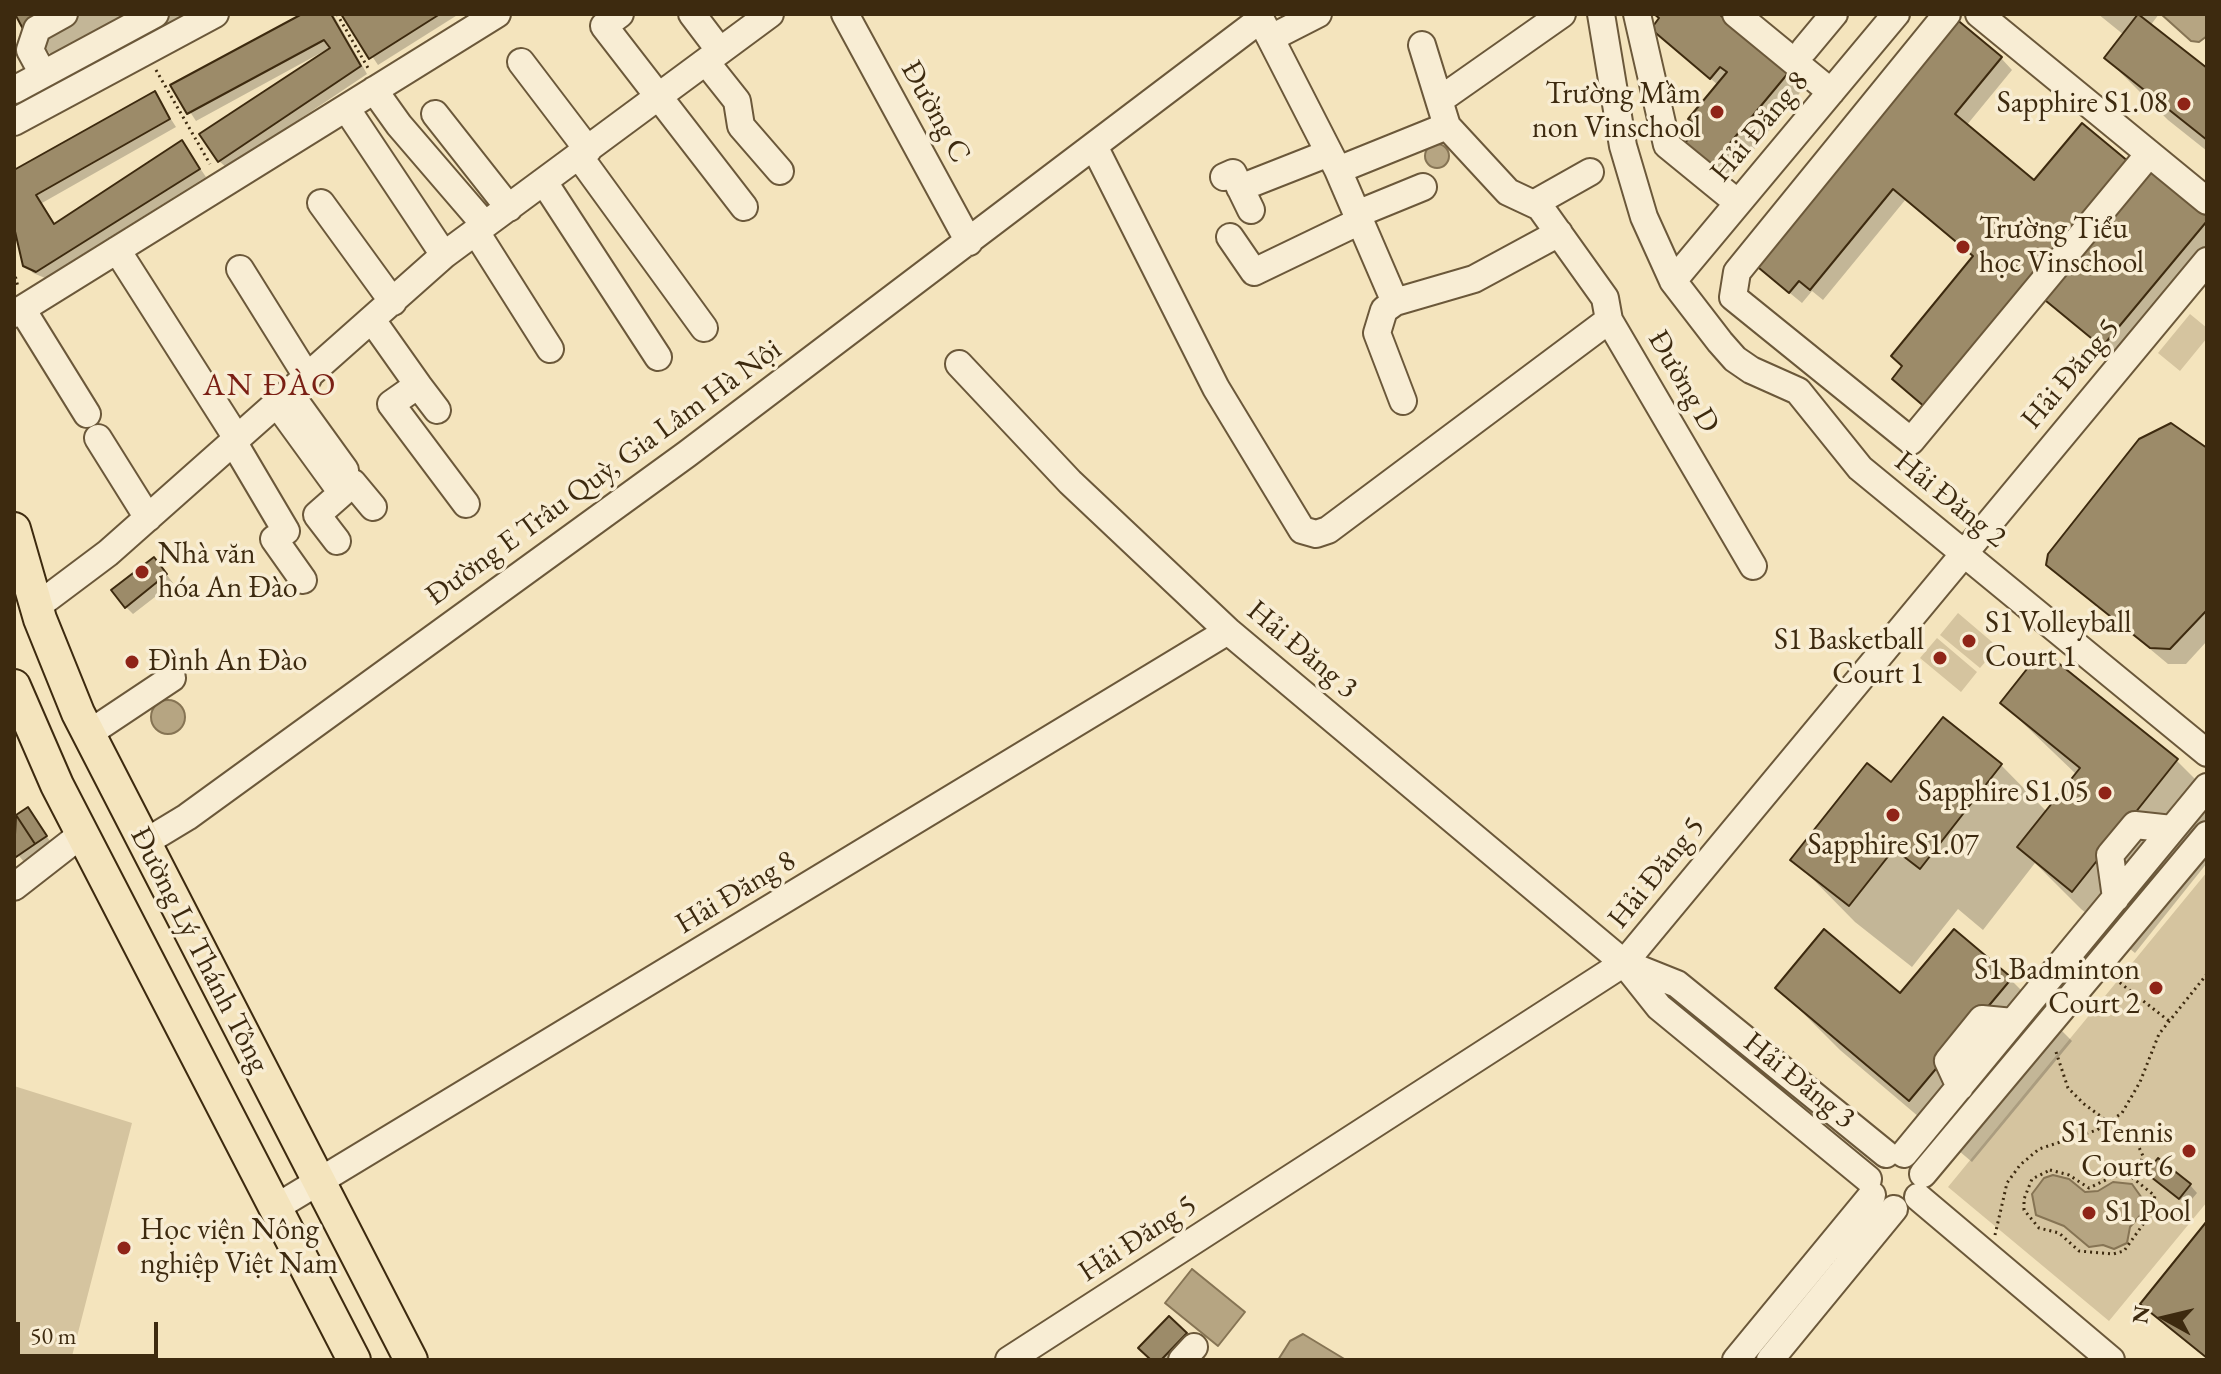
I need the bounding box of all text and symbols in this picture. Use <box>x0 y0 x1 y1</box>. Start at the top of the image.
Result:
street label: Đường C <box>892 55 978 169</box>
street label: Hải Đăng 8 <box>1703 64 1817 190</box>
place label: Trường Mầm non Vinschool <box>1532 77 1701 148</box>
place label: Sapphire S1.08 <box>1997 86 2168 122</box>
marker: Sapphire S1.08 <box>2175 95 2193 113</box>
marker: Trường Mầm non Vinschool <box>1708 103 1726 121</box>
place label: Trường Tiểu học Vinschool <box>1979 212 2144 282</box>
marker: Trường Tiểu học Vinschool <box>1954 238 1972 256</box>
street label: Hải Đăng 5 <box>2014 311 2128 437</box>
street label: Đường D <box>1639 324 1727 440</box>
street label: Đường E Trâu Quỳ, Gia Lâm Hà Nội <box>419 332 789 614</box>
district label: AN ĐÀO <box>203 367 337 405</box>
street label: Hải Đăng 2 <box>1887 444 2013 556</box>
place label: Nhà văn hóa An Đào <box>158 537 298 608</box>
marker: Nhà văn hóa An Đào <box>133 563 151 581</box>
street label: Hải Đăng 3 <box>1239 593 1365 707</box>
place label: S1 Volleyball Court 1 <box>1985 606 2131 676</box>
place label: S1 Basketball Court 1 <box>1774 623 1924 694</box>
marker: S1 Volleyball Court 1 <box>1960 632 1978 650</box>
place label: Đình An Đào <box>148 644 307 680</box>
marker: S1 Basketball Court 1 <box>1931 649 1949 667</box>
marker: Đình An Đào <box>123 653 141 671</box>
place label: Sapphire S1.05 <box>1918 775 2089 811</box>
marker: Sapphire S1.05 <box>2096 784 2114 802</box>
marker: Sapphire S1.07 <box>1884 806 1902 824</box>
street label: Hải Đăng 5 <box>1601 810 1713 936</box>
street label: Đường Lý Thánh Tông <box>122 821 276 1079</box>
place label: Sapphire S1.07 <box>1807 828 1979 864</box>
street label: Hải Đăng 8 <box>670 843 802 943</box>
place label: S1 Badminton Court 2 <box>1974 953 2140 1024</box>
marker: S1 Badminton Court 2 <box>2147 979 2165 997</box>
street label: Hải Đăng 3 <box>1736 1025 1862 1137</box>
place label: S1 Tennis Court 6 <box>2061 1116 2173 1186</box>
marker: S1 Tennis Court 6 <box>2180 1142 2198 1160</box>
street label: Hải Đăng 5 <box>1072 1188 1204 1290</box>
place label: S1 Pool <box>2105 1195 2191 1231</box>
marker: S1 Pool <box>2080 1204 2098 1222</box>
place label: Học viện Nông nghiệp Việt Nam <box>140 1213 338 1284</box>
marker: Học viện Nông nghiệp Việt Nam <box>115 1239 133 1257</box>
north arrow <box>2125 1278 2205 1358</box>
text: N <box>2125 1304 2156 1325</box>
scale bar <box>20 1306 162 1356</box>
text: 50 m <box>30 1320 77 1351</box>

